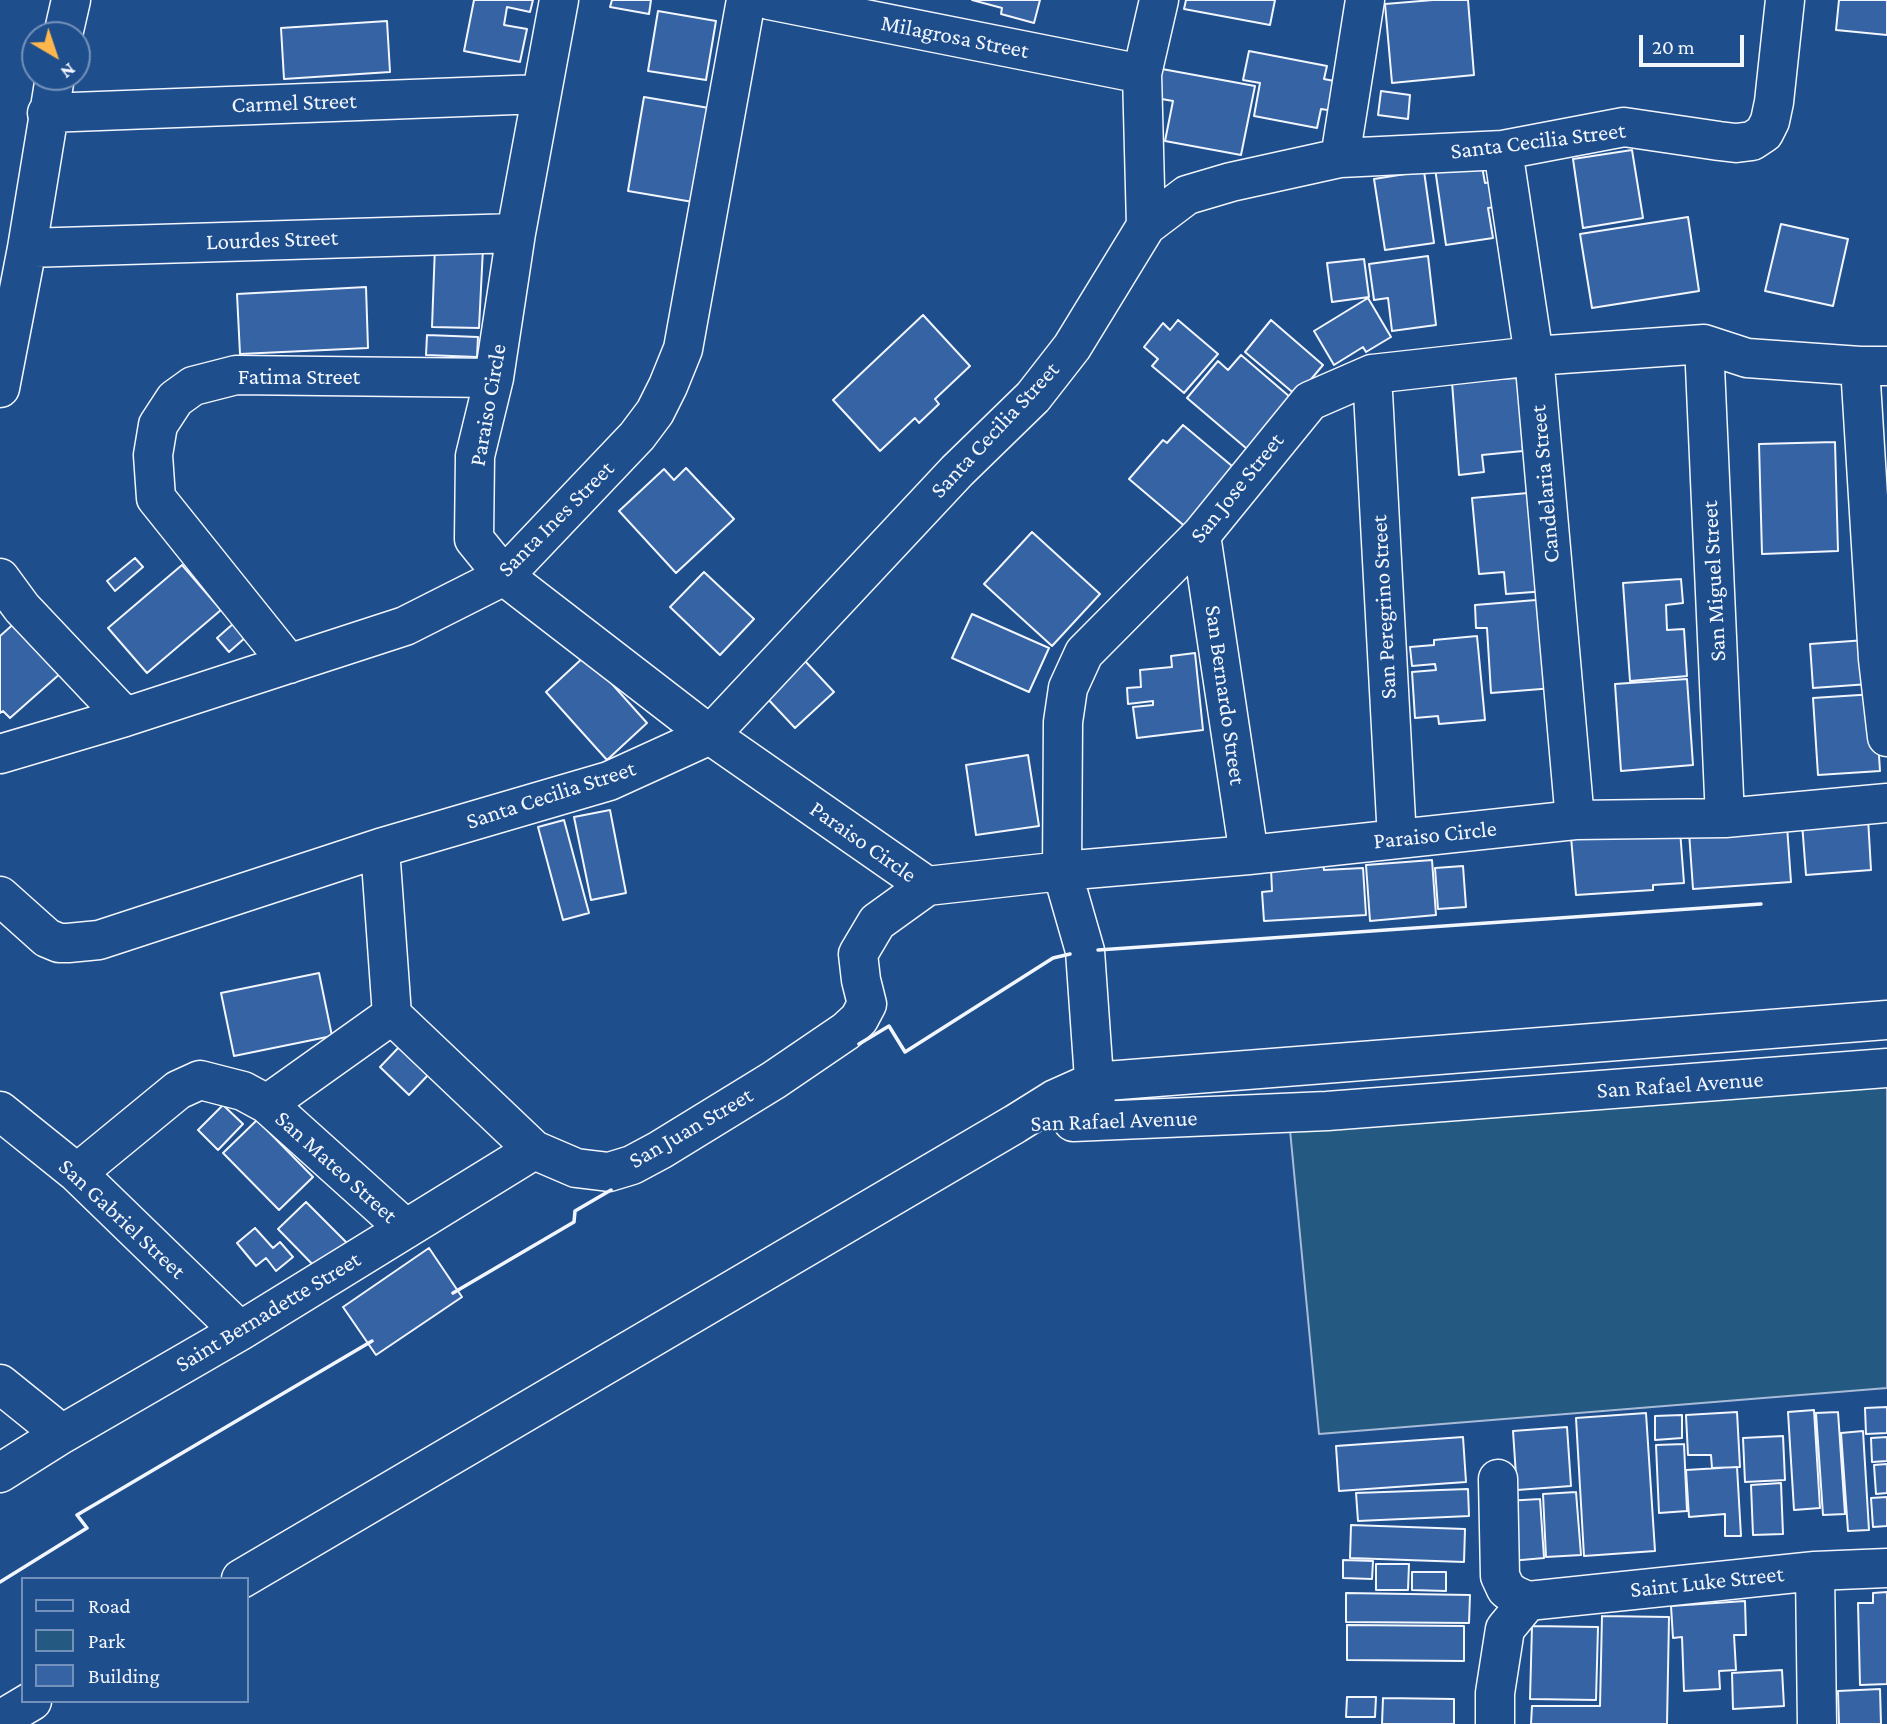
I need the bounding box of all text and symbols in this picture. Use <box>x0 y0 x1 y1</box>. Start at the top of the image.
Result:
street label: Milagrosa Street <box>879 9 1031 65</box>
north arrow <box>21 21 91 91</box>
scale bar <box>1642 21 1747 65</box>
text: 20 m <box>1652 35 1695 59</box>
text: N <box>57 59 80 83</box>
street label: Carmel Street <box>231 87 357 119</box>
street label: Santa Cecilia Street <box>1449 117 1627 165</box>
street label: Lourdes Street <box>205 224 339 256</box>
street label: Paraiso Circle <box>464 342 512 468</box>
street label: Santa Cecilia Street <box>925 356 1065 504</box>
street label: Fatima Street <box>238 363 360 391</box>
street label: Candelaria Street <box>1524 404 1566 564</box>
street label: San Jose Street <box>1184 427 1290 549</box>
street label: Santa Ines Street <box>492 455 620 583</box>
street label: San Miguel Street <box>1696 500 1732 662</box>
street label: San Peregrino Street <box>1365 514 1403 700</box>
street label: San Bernardo Street <box>1199 603 1251 787</box>
street label: Santa Cecilia Street <box>463 755 639 835</box>
street label: Paraiso Circle <box>804 795 922 889</box>
street label: Paraiso Circle <box>1372 815 1498 855</box>
street label: San Rafael Avenue <box>1596 1065 1764 1105</box>
street label: San Juan Street <box>624 1081 758 1175</box>
street label: San Rafael Avenue <box>1030 1104 1198 1138</box>
street label: San Mateo Street <box>269 1105 403 1229</box>
street label: San Gabriel Street <box>53 1153 191 1285</box>
street label: Saint Bernadette Street <box>170 1246 366 1378</box>
street label: Saint Luke Street <box>1629 1560 1785 1604</box>
legend <box>21 1577 248 1703</box>
text: Road <box>88 1594 131 1618</box>
text: Park <box>88 1629 125 1653</box>
text: Building <box>88 1664 160 1688</box>

